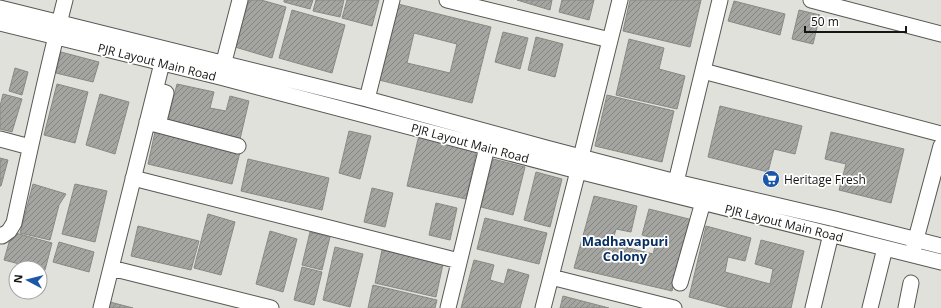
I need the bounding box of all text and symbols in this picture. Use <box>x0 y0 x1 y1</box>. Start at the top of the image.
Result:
scale bar <box>805 8 906 34</box>
text: 50 m <box>811 13 839 30</box>
street label: PJR Layout Main Road <box>96 39 218 85</box>
street label: PJR Layout Main Road <box>409 119 531 167</box>
supermarket icon: Heritage Fresh <box>761 169 781 189</box>
place label: Heritage Fresh <box>784 171 866 188</box>
street label: PJR Layout Main Road <box>723 200 845 246</box>
district label: Madhavapuri Colony <box>582 232 668 265</box>
north arrow <box>8 260 48 300</box>
text: N <box>10 273 26 284</box>

